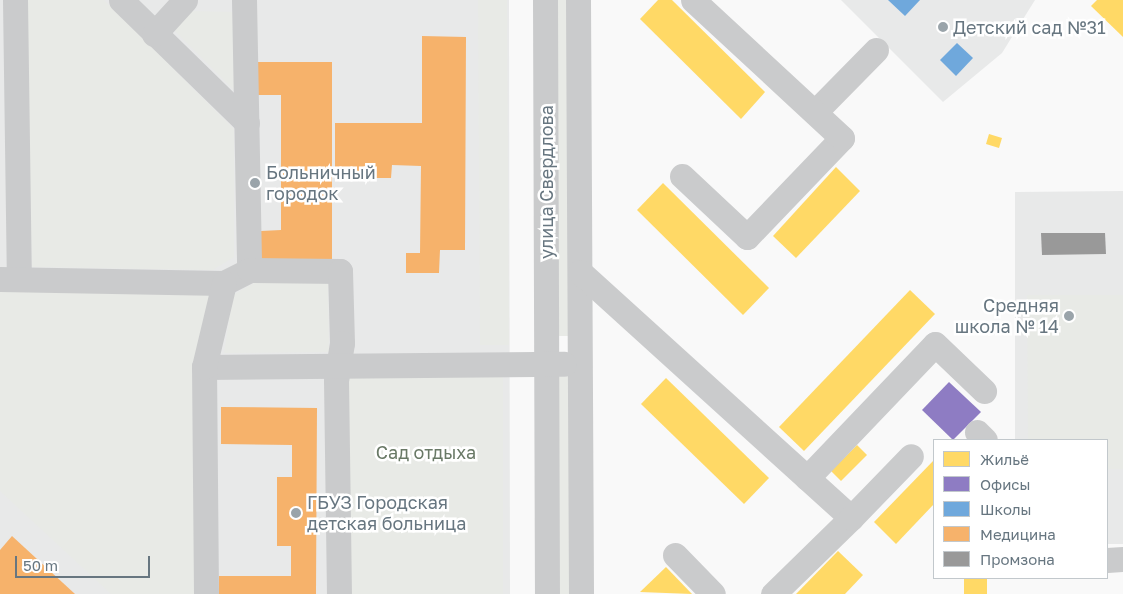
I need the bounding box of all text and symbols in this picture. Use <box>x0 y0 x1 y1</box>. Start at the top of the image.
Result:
place label: Детский сад №31 <box>953 16 1106 38</box>
marker: Детский сад №31 <box>937 21 949 33</box>
street label: улица Свердлова <box>535 105 557 259</box>
place label: Больничный городок <box>266 162 376 204</box>
marker: Больничный городок <box>248 176 262 190</box>
place label: Средняя школа № 14 <box>955 295 1059 338</box>
marker: Средняя школа № 14 <box>1063 310 1075 322</box>
legend <box>933 439 1108 579</box>
park label: Сад отдыха <box>376 441 476 463</box>
text: Жильё <box>980 450 1029 468</box>
text: Офисы <box>980 475 1030 493</box>
place label: ГБУЗ Городская детская больница <box>307 492 466 534</box>
text: Школы <box>980 500 1031 518</box>
marker: ГБУЗ Городская детская больница <box>289 506 303 520</box>
text: Медицина <box>980 525 1056 543</box>
scale bar <box>18 546 152 578</box>
text: Промзона <box>980 550 1055 568</box>
text: 50 m <box>23 556 58 574</box>

